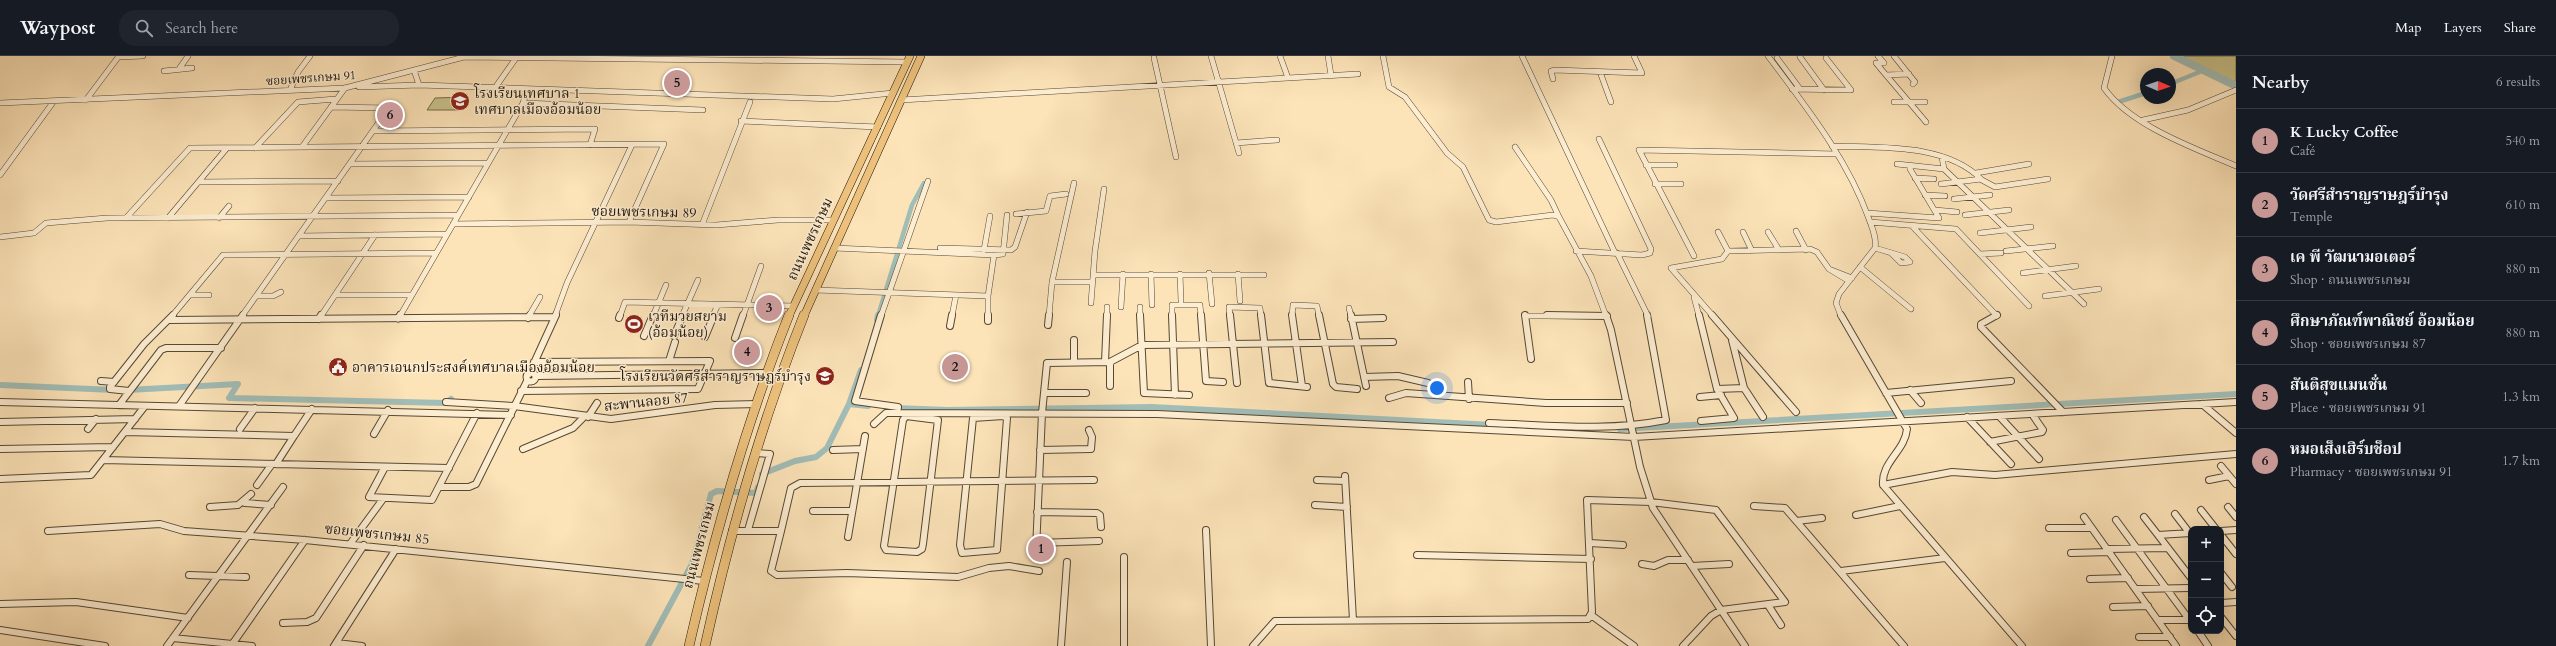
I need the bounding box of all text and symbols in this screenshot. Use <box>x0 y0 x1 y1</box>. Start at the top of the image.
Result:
search box <box>119 10 399 46</box>
text: Waypost <box>20 15 95 41</box>
icon: search <box>133 17 155 39</box>
text: Search here <box>165 18 238 38</box>
text: Map <box>2395 18 2422 37</box>
text: Layers <box>2444 18 2482 37</box>
text: Share <box>2504 18 2536 37</box>
street label: ซอยเพชรเกษม 91 <box>265 67 357 89</box>
pin: 5 <box>664 68 690 98</box>
north arrow <box>2140 68 2176 104</box>
text: Nearby <box>2252 71 2309 94</box>
text: 6 results <box>2496 73 2540 91</box>
place label: โรงเรียนเทศบาล 1 เทศบาลเมืองอ้อมน้อย <box>473 83 601 119</box>
school or university icon: โรงเรียนเทศบาล 1 เทศบาลเมืองอ้อมน้อย <box>449 90 471 112</box>
pin: 6 <box>377 100 403 130</box>
text: K Lucky Coffee <box>2290 122 2399 142</box>
text: 1 <box>2262 132 2268 150</box>
text: 540 m <box>2506 132 2540 150</box>
text: Café <box>2290 142 2315 160</box>
text: วัดศรีสําราญราษฎร์บํารุง <box>2290 185 2448 205</box>
street label: ถนนเพชรเกษม <box>783 195 837 283</box>
text: 2 <box>2262 196 2268 214</box>
text: 610 m <box>2506 196 2540 214</box>
street label: ซอยเพชรเกษม 89 <box>591 202 697 222</box>
text: Temple <box>2290 208 2333 226</box>
text: เค พี วัฒนามอเตอร์ <box>2290 247 2415 267</box>
text: 3 <box>2262 260 2268 278</box>
text: 880 m <box>2506 260 2540 278</box>
text: Shop · ถนนเพชรเกษม <box>2290 271 2411 289</box>
pin: 3 <box>756 293 782 323</box>
place label: เวทีมวยสยาม (อ้อมน้อย) <box>648 307 727 342</box>
text: ศึกษาภัณฑ์พาณิชย์ อ้อมน้อย <box>2290 311 2475 331</box>
sports icon: เวทีมวยสยาม (อ้อมน้อย) <box>623 313 645 335</box>
text: 4 <box>2262 324 2268 342</box>
text: 880 m <box>2506 324 2540 342</box>
text: Shop · ซอยเพชรเกษม 87 <box>2290 335 2426 353</box>
pin: 4 <box>734 337 760 367</box>
pin: 2 <box>942 352 968 382</box>
public building icon: อาคารเอนกประสงค์เทศบาลเมืองอ้อมน้อย <box>327 356 349 378</box>
place label: อาคารเอนกประสงค์เทศบาลเมืองอ้อมน้อย <box>352 358 595 377</box>
school or university icon: โรงเรียนวัดศรีสําราญราษฎร์บํารุง <box>814 365 836 387</box>
place label: โรงเรียนวัดศรีสําราญราษฎร์บํารุง <box>619 366 811 386</box>
text: สันติสุขแมนชั่น <box>2290 375 2387 395</box>
your location <box>1427 378 1447 398</box>
street label: สะพานลอย 87 <box>603 388 689 416</box>
text: 5 <box>2262 388 2268 406</box>
text: 1.3 km <box>2502 388 2540 406</box>
text: Place · ซอยเพชรเกษม 91 <box>2290 399 2426 417</box>
text: หมอเส็งเฮิร์บช็อป <box>2290 439 2402 459</box>
text: 6 <box>2262 452 2268 470</box>
text: 1.7 km <box>2502 452 2540 470</box>
text: Pharmacy · ซอยเพชรเกษม 91 <box>2290 463 2453 481</box>
street label: ถนนเพชรเกษม <box>678 499 720 591</box>
street label: ซอยเพชรเกษม 85 <box>324 519 430 549</box>
map controls <box>2188 526 2224 634</box>
button: + <box>2188 526 2224 562</box>
pin: 1 <box>1028 534 1054 564</box>
button: − <box>2188 562 2224 598</box>
button: locate <box>2188 598 2224 634</box>

